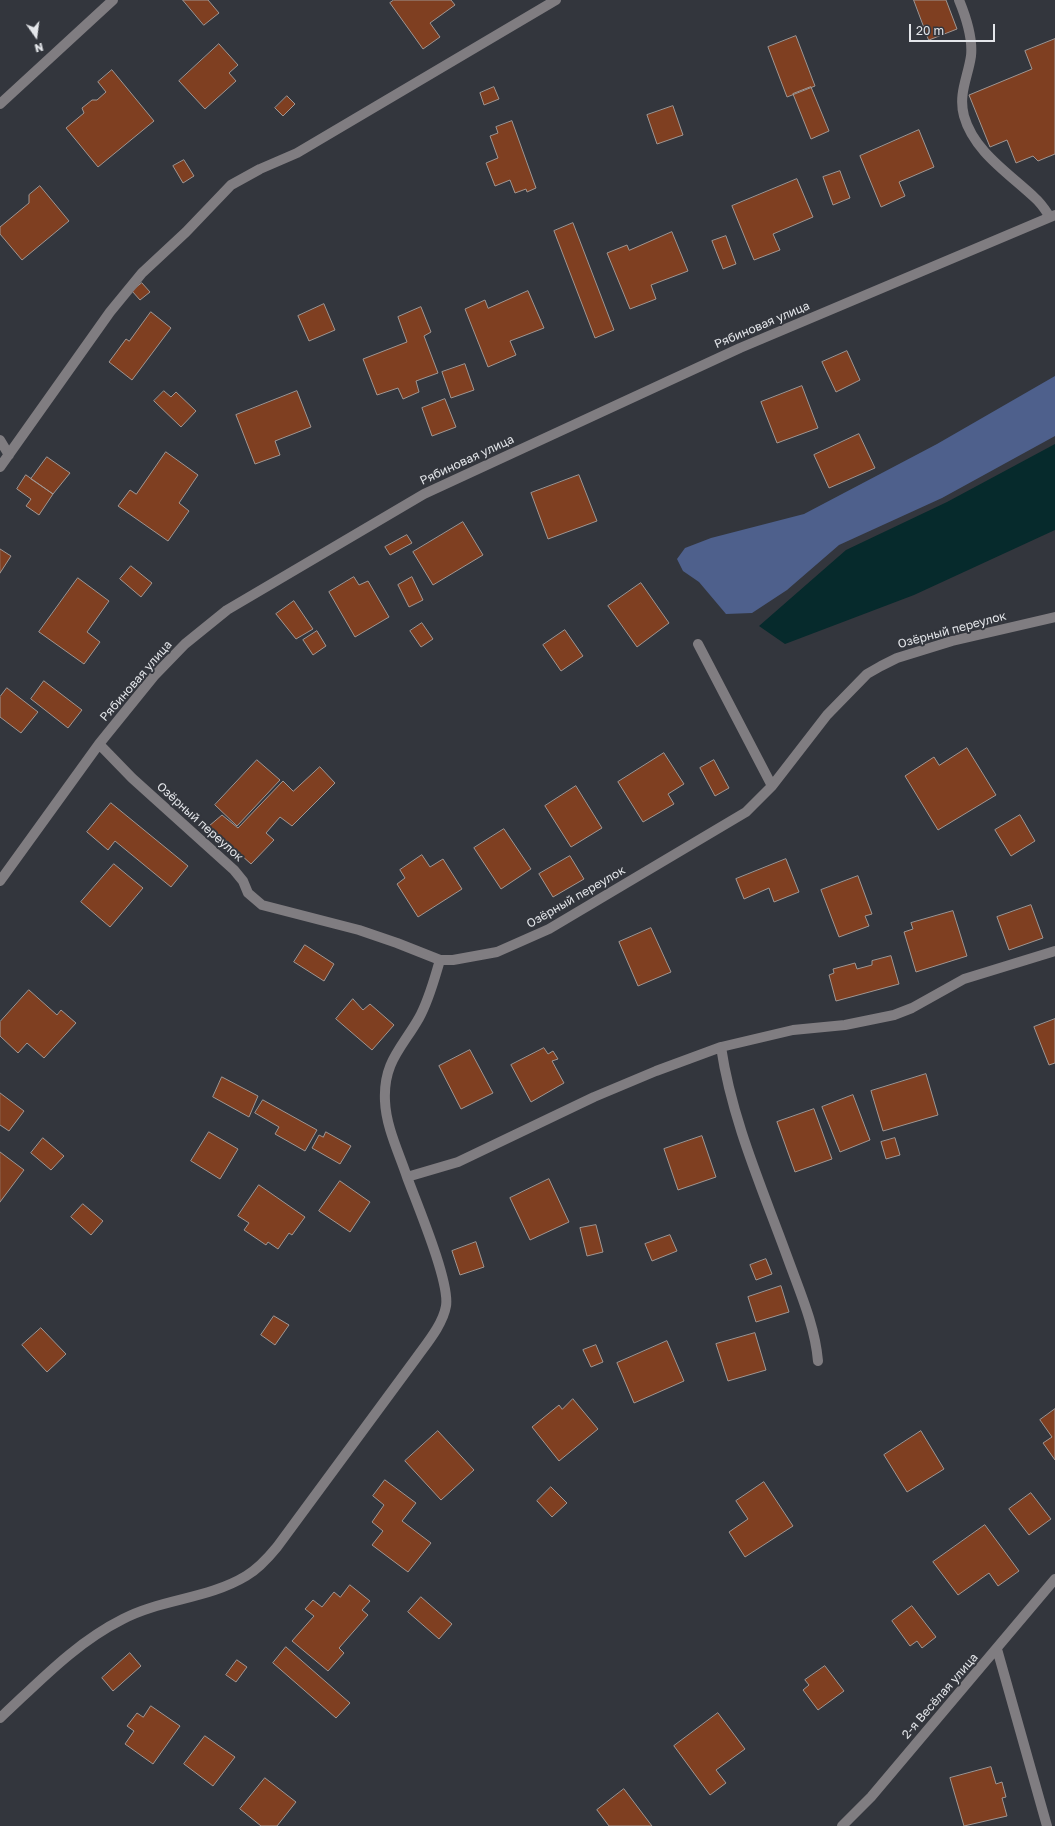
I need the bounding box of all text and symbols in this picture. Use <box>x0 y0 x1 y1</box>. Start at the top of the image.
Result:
north arrow <box>16 16 56 56</box>
scale bar <box>911 16 997 42</box>
text: 20 m <box>916 23 944 38</box>
text: N <box>33 41 45 55</box>
street label: Рябиновая улица <box>712 298 812 352</box>
street label: Рябиновая улица <box>418 432 516 488</box>
street label: Озёрный переулок <box>896 609 1008 651</box>
street label: Рябиновая улица <box>97 638 175 724</box>
street label: Озёрный переулок <box>154 779 246 865</box>
street label: Озёрный переулок <box>524 863 628 931</box>
street label: 2-я Весёлая улица <box>899 1650 981 1742</box>

